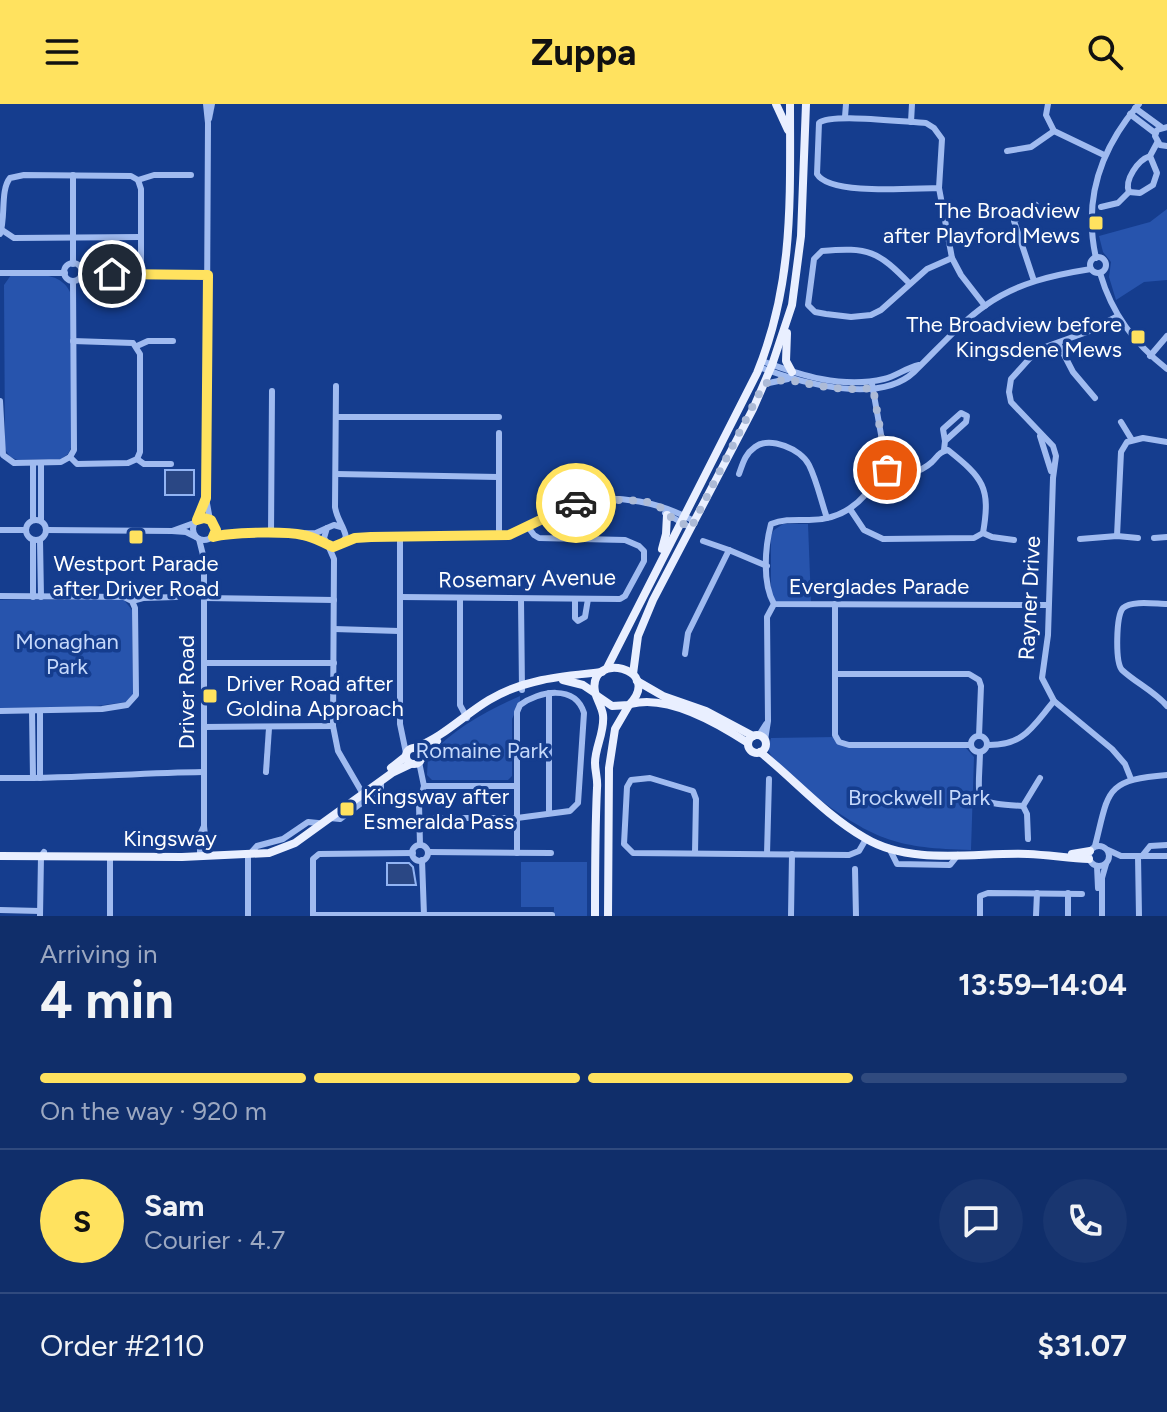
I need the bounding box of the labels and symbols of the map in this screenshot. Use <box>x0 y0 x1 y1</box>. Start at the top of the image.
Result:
place label: The Broadview after Playford Mews <box>883 197 1081 249</box>
marker: The Broadview after Playford Mews <box>1087 214 1105 232</box>
pin <box>78 240 146 308</box>
place label: The Broadview before Kingsdene Mews <box>906 311 1122 363</box>
marker: The Broadview before Kingsdene Mews <box>1129 328 1147 346</box>
pin <box>853 436 921 504</box>
courier <box>536 463 616 543</box>
marker: Westport Parade after Driver Road <box>127 528 145 546</box>
street label: Rayner Drive <box>1013 535 1046 661</box>
place label: Westport Parade after Driver Road <box>53 550 219 602</box>
street label: Rosemary Avenue <box>438 563 616 594</box>
street label: Everglades Parade <box>789 573 969 600</box>
park label: Monaghan Park <box>15 628 119 680</box>
street label: Driver Road <box>173 635 200 749</box>
place label: Driver Road after Goldina Approach <box>226 670 404 722</box>
marker: Driver Road after Goldina Approach <box>201 687 219 705</box>
park label: Romaine Park <box>415 737 549 764</box>
place label: Kingsway after Esmeralda Pass <box>363 783 514 835</box>
park label: Brockwell Park <box>848 784 990 811</box>
marker: Kingsway after Esmeralda Pass <box>338 800 356 818</box>
street label: Kingsway <box>123 825 217 852</box>

